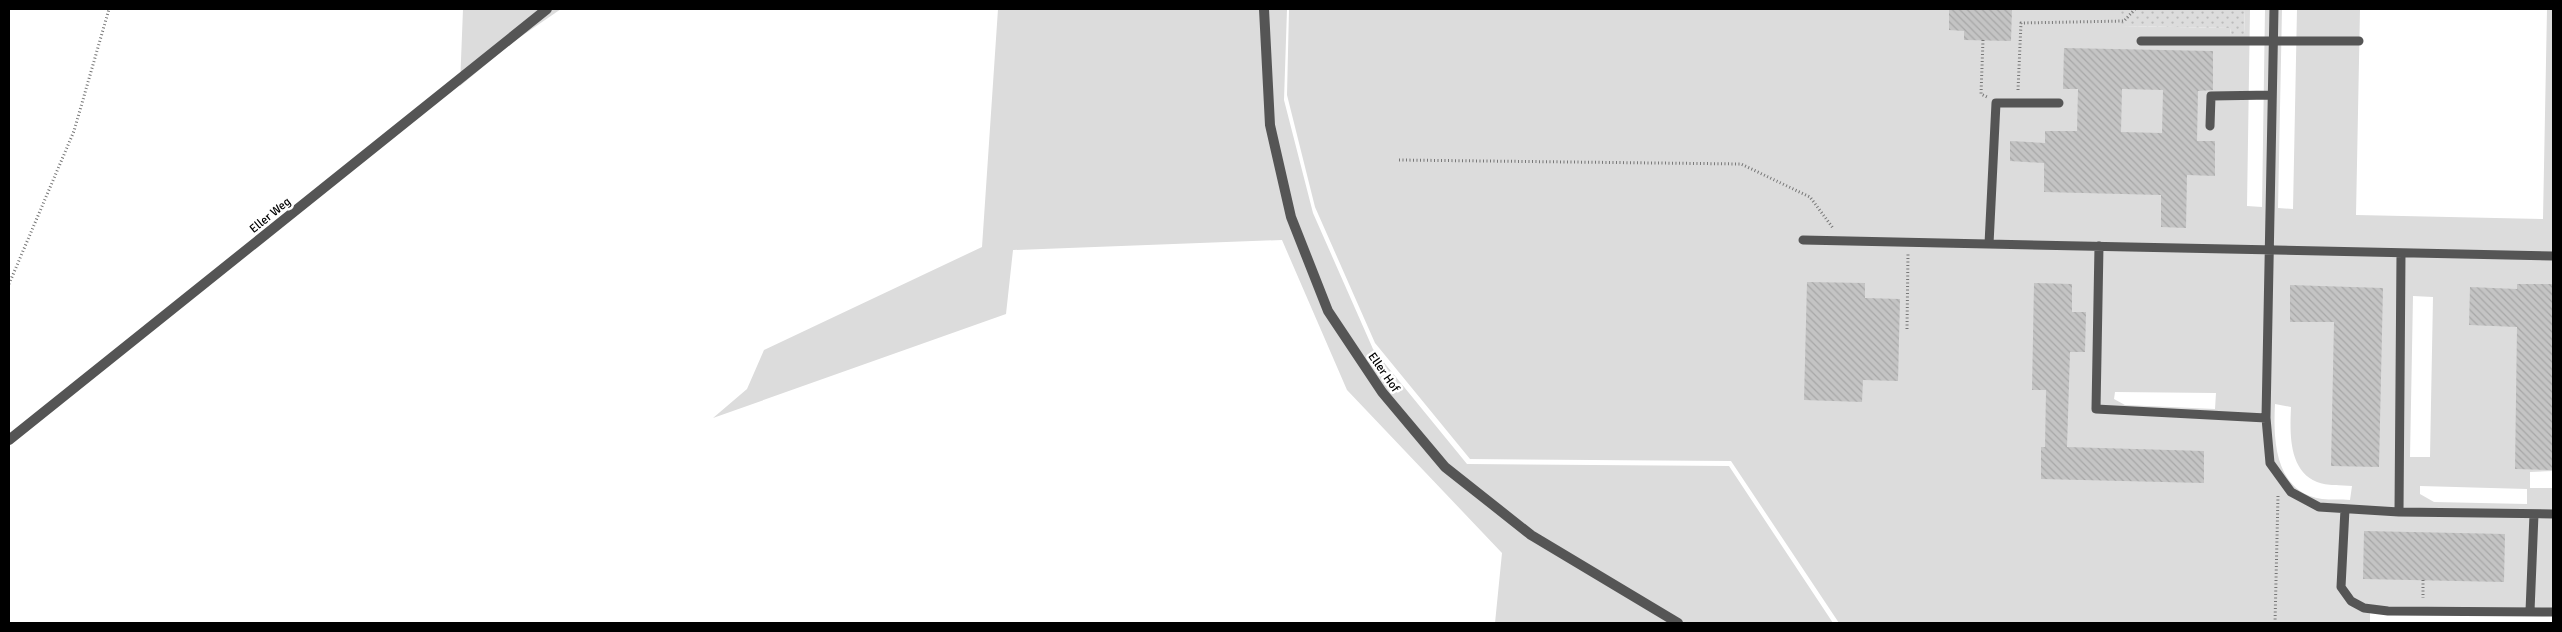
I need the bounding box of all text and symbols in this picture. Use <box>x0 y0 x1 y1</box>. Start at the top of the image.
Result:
street label: Eller Weg <box>247 194 294 237</box>
street label: Eller Hof <box>1365 350 1403 396</box>

